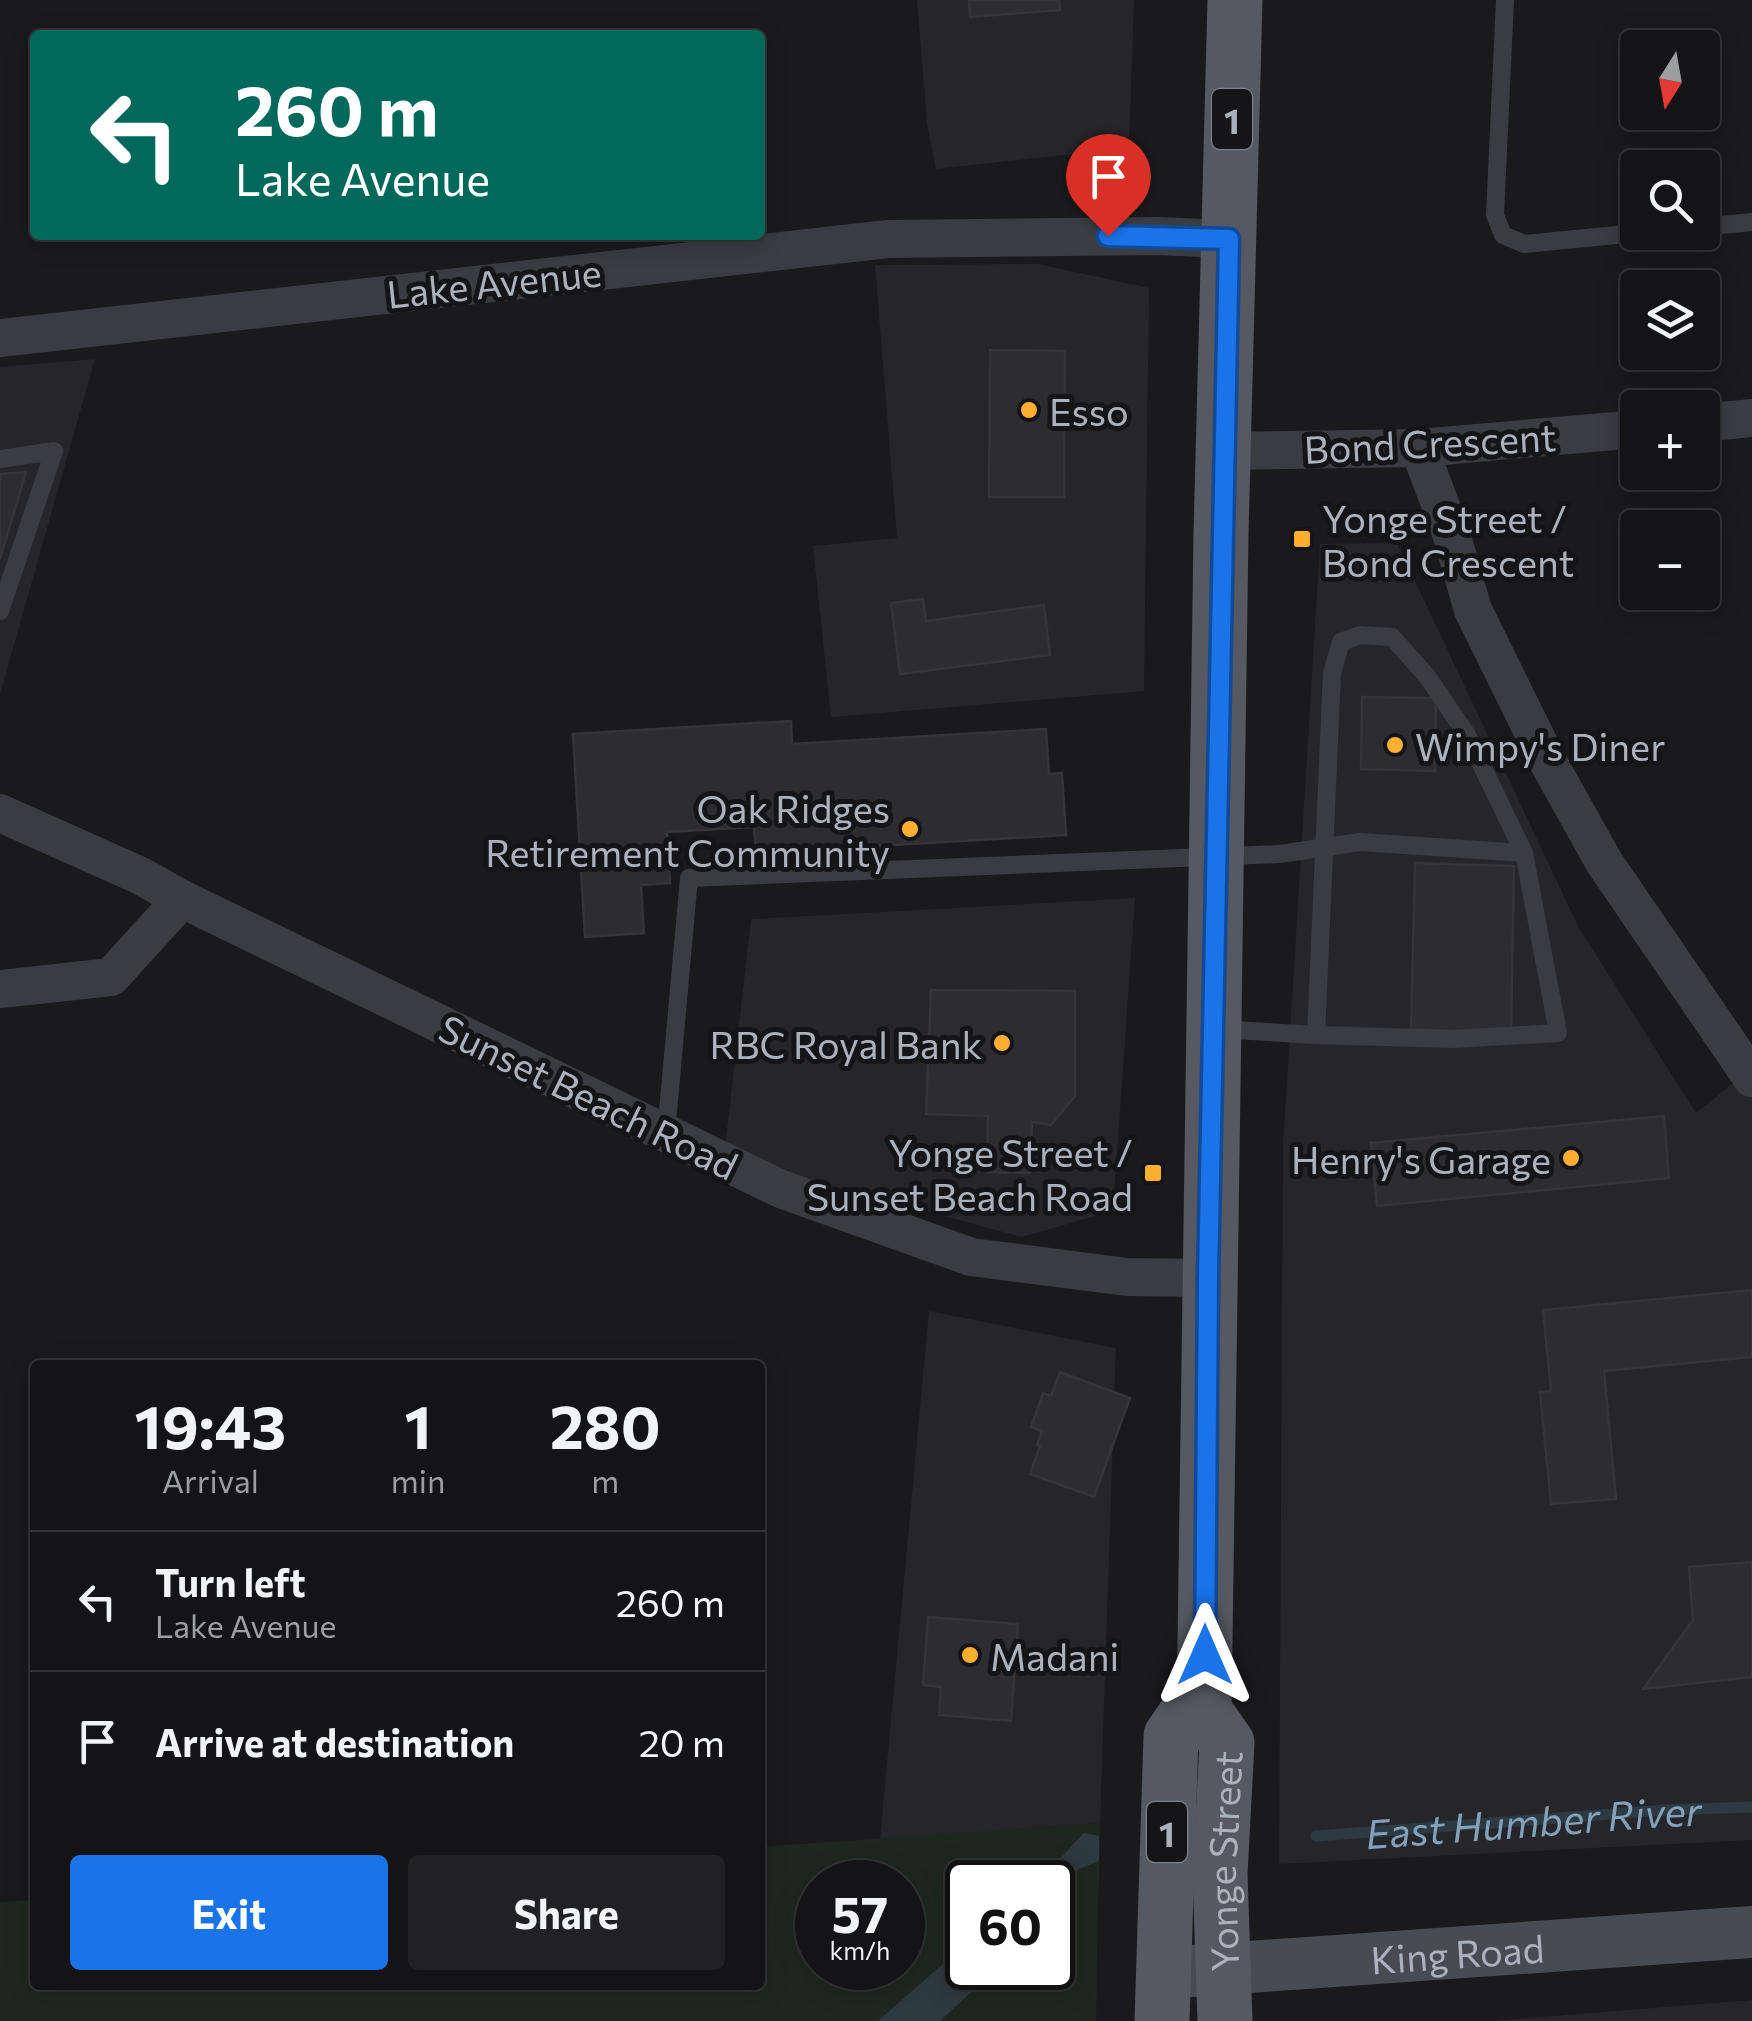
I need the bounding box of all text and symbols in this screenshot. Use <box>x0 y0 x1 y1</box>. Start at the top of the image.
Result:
north arrow <box>1620 30 1720 130</box>
map controls <box>1620 30 1720 610</box>
text: 260 m <box>235 65 439 150</box>
icon: left <box>70 70 200 200</box>
road number: 1 <box>1212 89 1252 149</box>
pin <box>1066 134 1151 237</box>
icon: arrive <box>1081 149 1136 204</box>
text: Lake Avenue <box>235 150 490 205</box>
button: search <box>1620 150 1720 250</box>
street label: Lake Avenue <box>384 247 604 317</box>
button: layers <box>1620 270 1720 370</box>
place label: Esso <box>1049 387 1129 434</box>
button: + <box>1620 390 1720 490</box>
marker: Esso <box>1018 399 1040 421</box>
street label: Bond Crescent <box>1303 412 1557 472</box>
place label: Yonge Street / Bond Crescent <box>1322 494 1574 585</box>
button: − <box>1620 510 1720 610</box>
marker: Yonge Street / Bond Crescent <box>1291 528 1313 550</box>
place label: Wimpy's Diner <box>1415 722 1665 769</box>
marker: Wimpy's Diner <box>1384 734 1406 756</box>
place label: Oak Ridges Retirement Community <box>485 784 890 875</box>
marker: Oak Ridges Retirement Community <box>899 818 921 840</box>
street label: Sunset Beach Road <box>432 1003 746 1189</box>
place label: RBC Royal Bank <box>710 1020 982 1067</box>
marker: RBC Royal Bank <box>991 1032 1013 1054</box>
place label: Yonge Street / Sunset Beach Road <box>807 1128 1133 1219</box>
place label: Henry's Garage <box>1291 1135 1551 1182</box>
marker: Henry's Garage <box>1560 1147 1582 1169</box>
marker: Yonge Street / Sunset Beach Road <box>1142 1162 1164 1184</box>
text: 19:43 <box>134 1388 286 1461</box>
text: 1 <box>404 1388 432 1461</box>
text: 280 <box>550 1388 661 1461</box>
text: Arrival <box>162 1460 259 1500</box>
text: min <box>391 1460 445 1500</box>
text: m <box>591 1460 619 1500</box>
text: Turn left <box>155 1558 306 1605</box>
icon: left <box>70 1574 125 1629</box>
text: 260 m <box>616 1578 725 1625</box>
position arrow <box>1153 1603 1257 1707</box>
text: Lake Avenue <box>155 1605 336 1645</box>
place label: Madani <box>990 1632 1119 1679</box>
marker: Madani <box>959 1644 981 1666</box>
icon: arrive <box>70 1714 125 1769</box>
text: Arrive at destination <box>155 1718 514 1765</box>
text: 20 m <box>639 1718 725 1765</box>
street label: Yonge Street <box>1196 1750 1250 1972</box>
water label: East Humber River <box>1364 1784 1704 1857</box>
road number: 1 <box>1147 1802 1187 1862</box>
button: Exit <box>70 1855 388 1970</box>
button: Share <box>408 1855 725 1970</box>
speed limit sign: 60 <box>945 1860 1075 1990</box>
text: 57 <box>832 1882 888 1943</box>
street label: King Road <box>1369 1923 1546 1982</box>
text: km/h <box>830 1935 890 1965</box>

